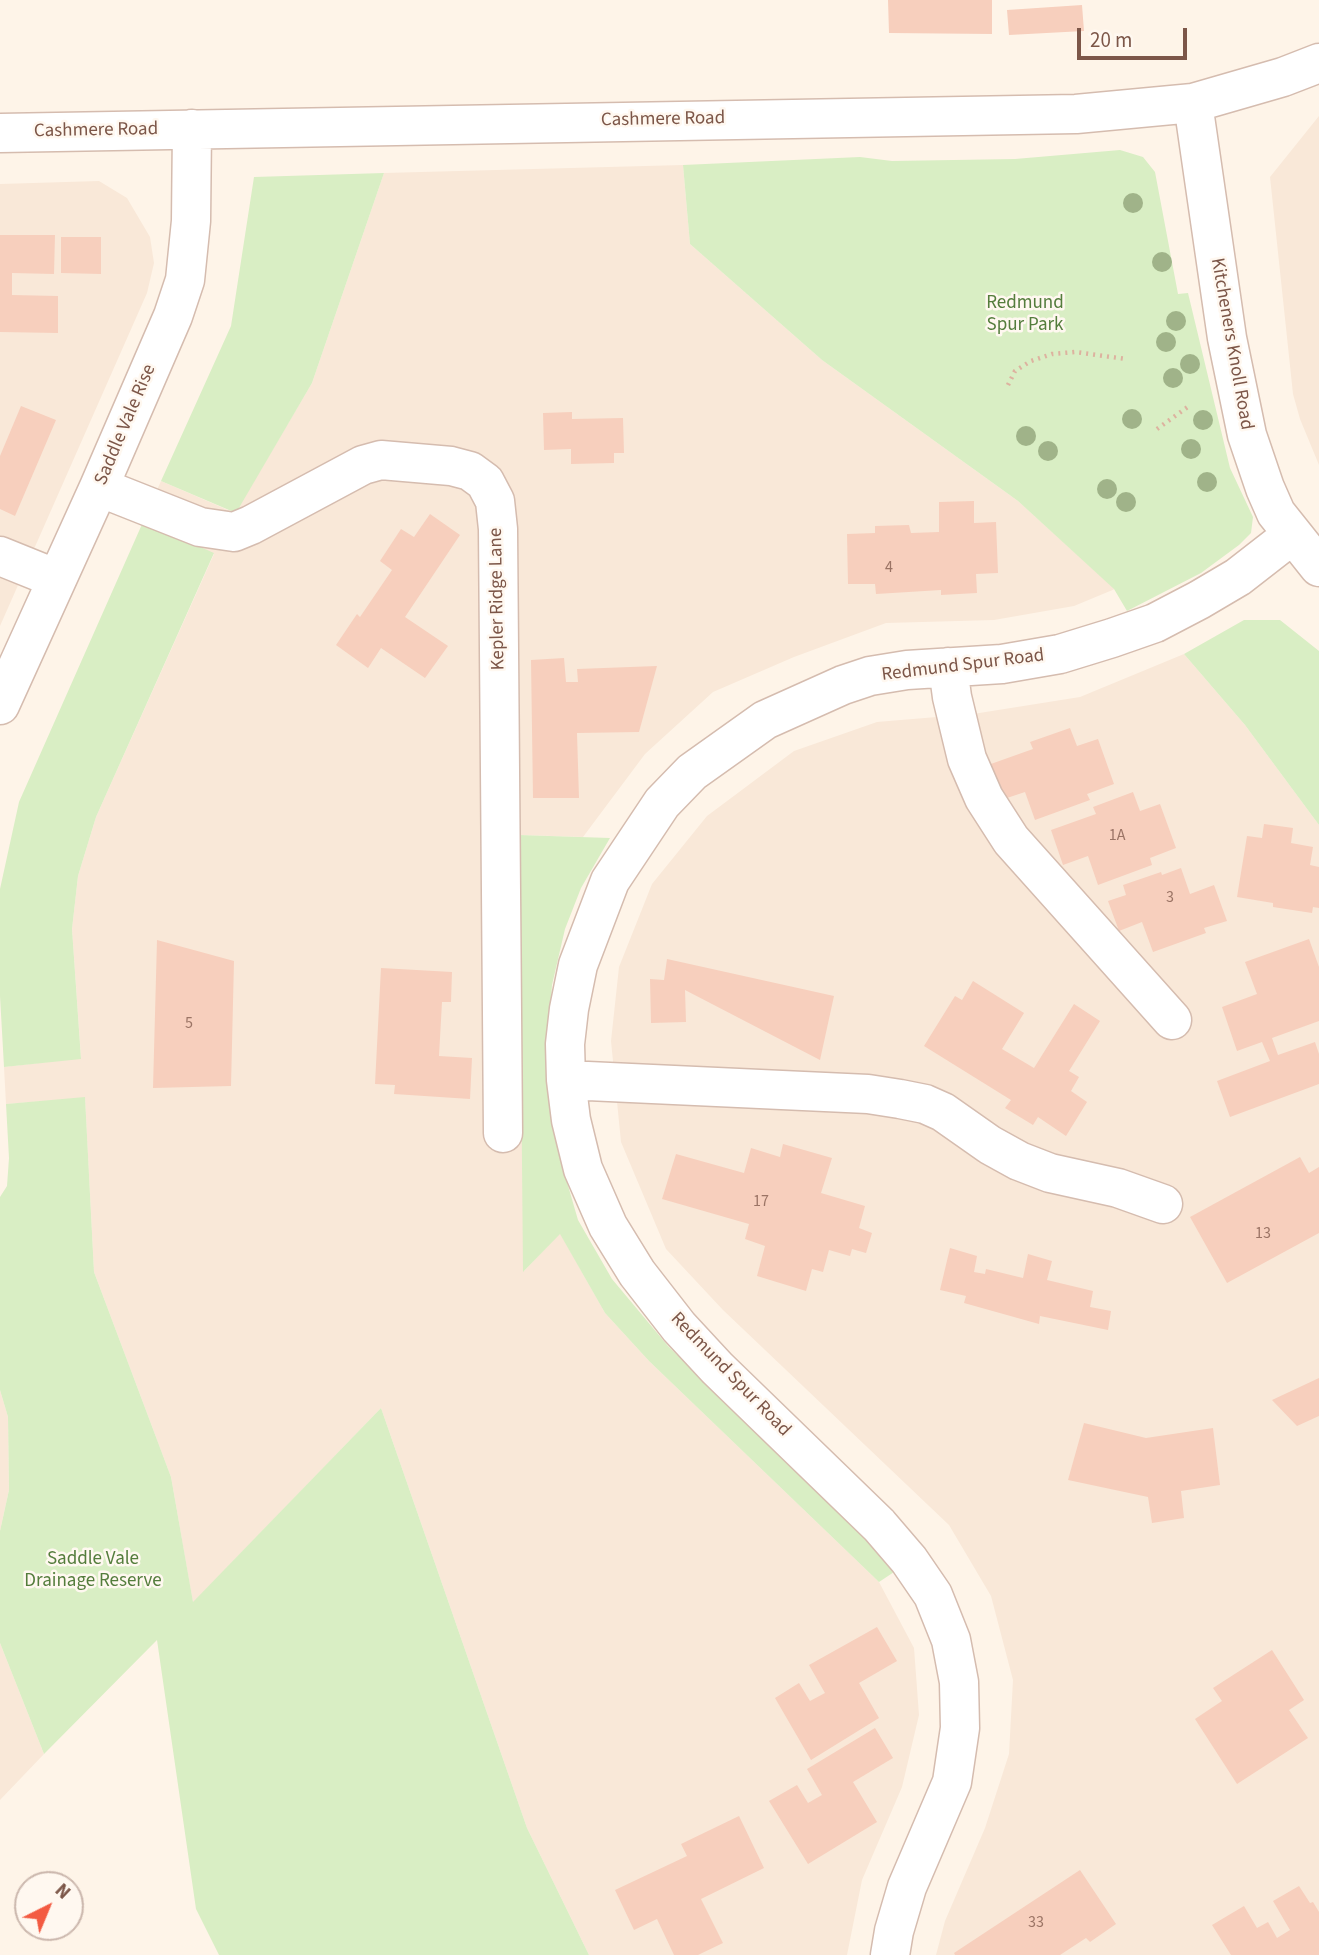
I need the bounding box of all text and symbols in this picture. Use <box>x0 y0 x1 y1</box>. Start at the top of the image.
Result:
scale bar <box>1081 14 1191 58</box>
text: 20 m <box>1090 25 1132 55</box>
street label: Cashmere Road <box>601 108 725 132</box>
street label: Cashmere Road <box>34 119 158 143</box>
street label: Kitcheners Knoll Road <box>1205 256 1257 432</box>
park label: Redmund Spur Park <box>986 293 1064 337</box>
street label: Saddle Vale Rise <box>90 361 162 489</box>
street label: Kepler Ridge Lane <box>485 527 511 671</box>
house number: 4 <box>885 558 893 578</box>
street label: Redmund Spur Road <box>880 645 1046 687</box>
house number: 1A <box>1109 826 1125 846</box>
house number: 3 <box>1166 888 1174 908</box>
house number: 5 <box>185 1014 193 1034</box>
house number: 17 <box>753 1192 769 1212</box>
house number: 13 <box>1255 1224 1271 1244</box>
street label: Redmund Spur Road <box>665 1308 795 1442</box>
park label: Saddle Vale Drainage Reserve <box>24 1549 162 1593</box>
north arrow <box>14 1871 84 1941</box>
text: N <box>48 1878 76 1906</box>
house number: 33 <box>1028 1913 1044 1933</box>

